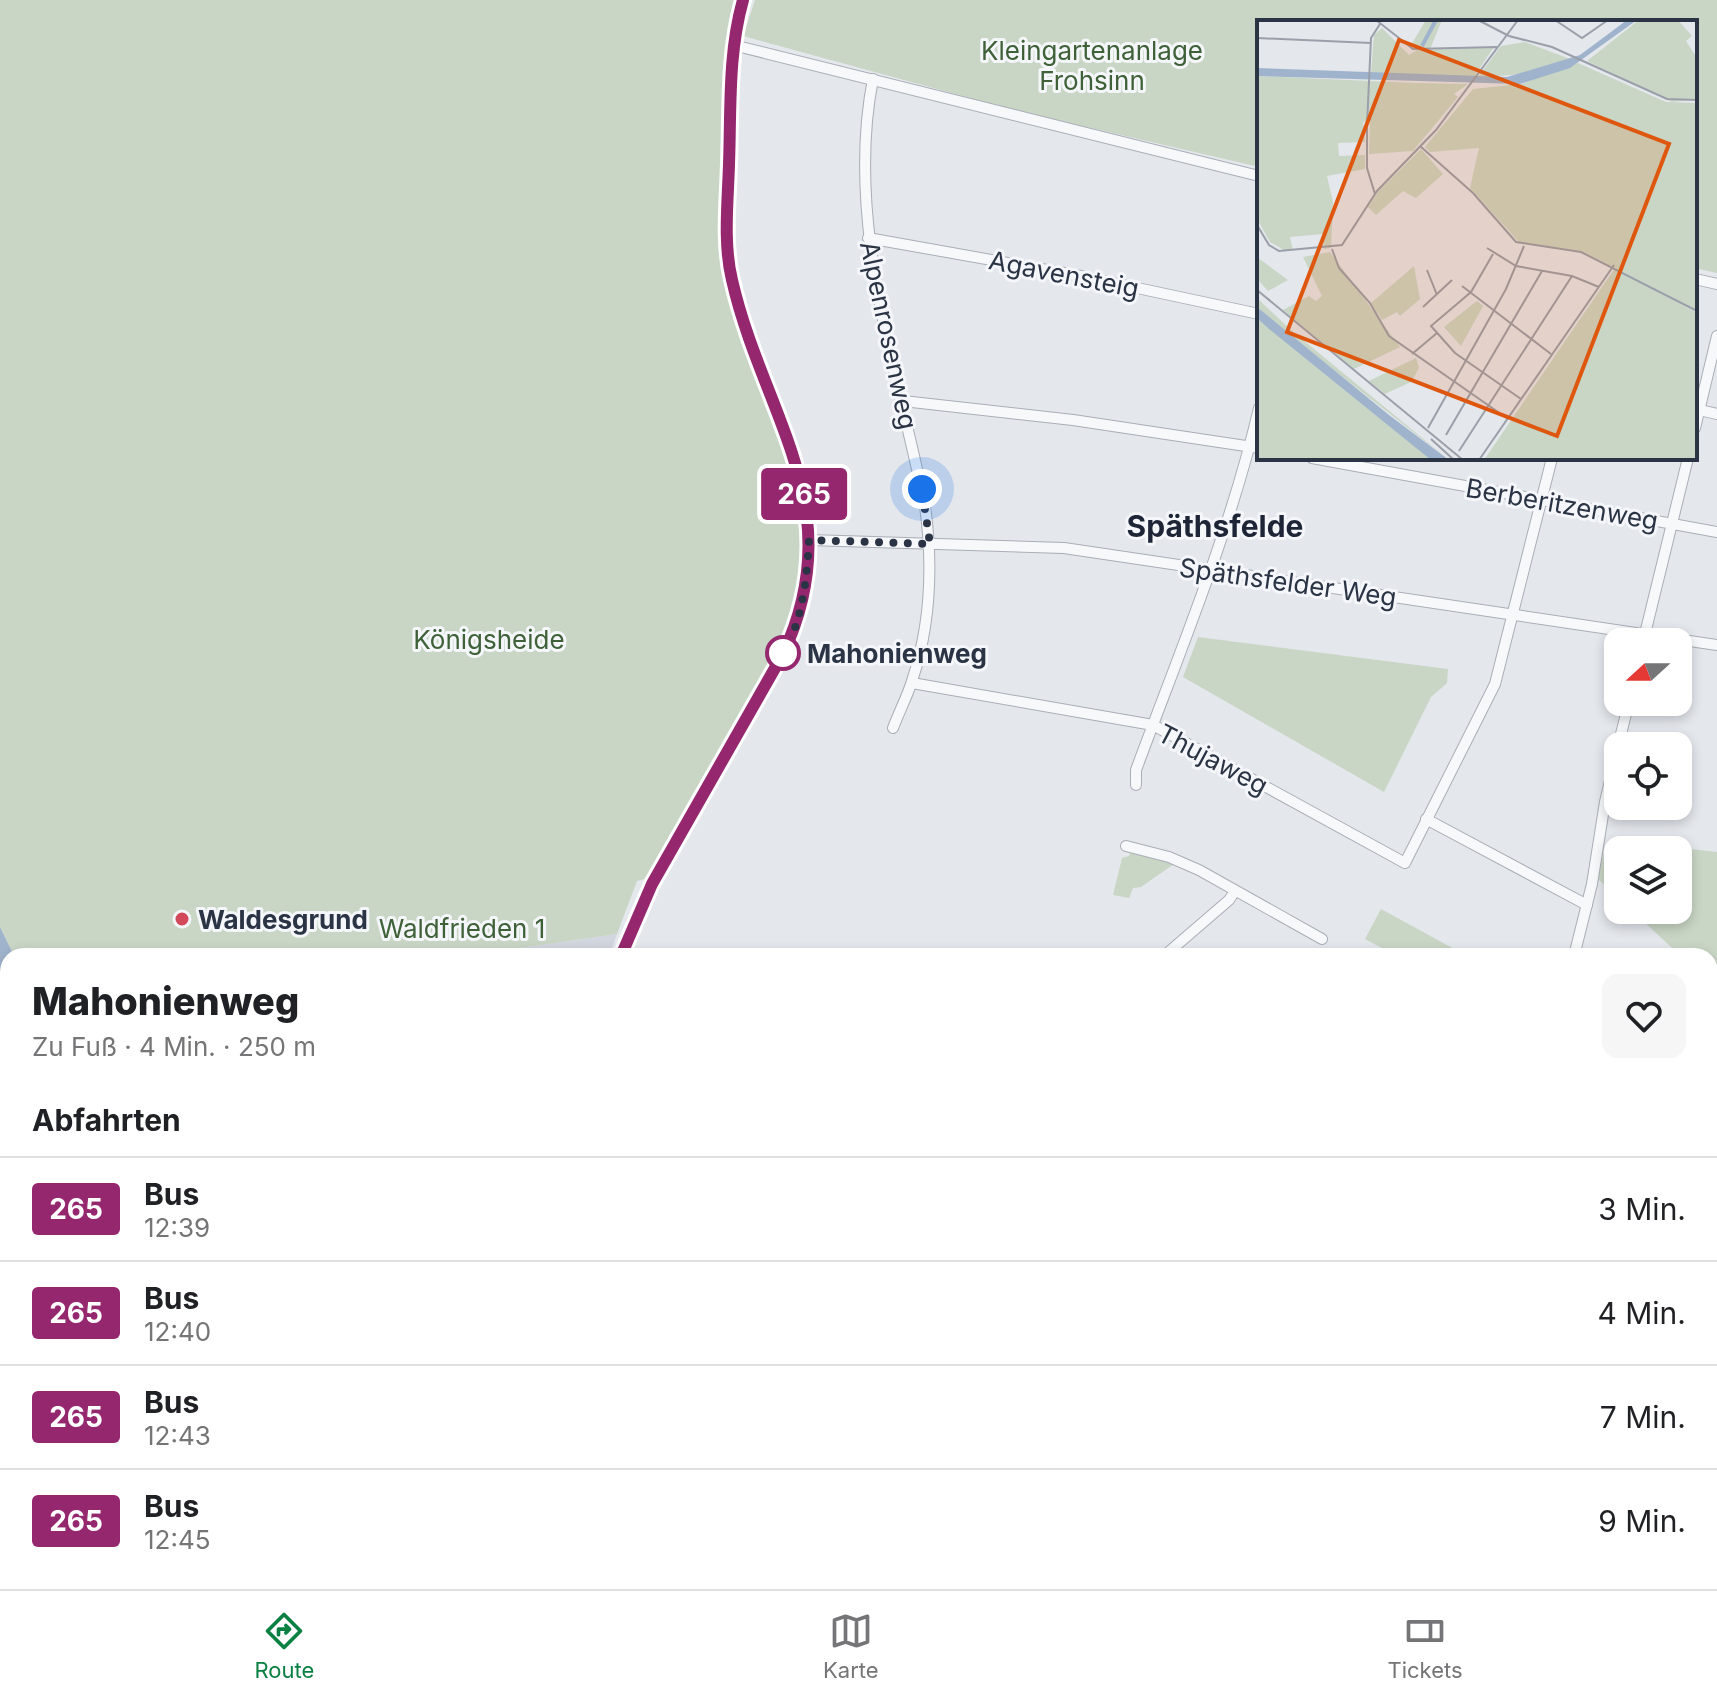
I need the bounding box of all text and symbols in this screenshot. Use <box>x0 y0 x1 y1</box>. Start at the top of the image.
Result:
inset map <box>1257 20 1697 460</box>
park label: Kleingartenanlage Frohsinn <box>981 35 1203 96</box>
street label: Alpenrosenweg <box>854 238 924 432</box>
street label: Agavensteig <box>986 244 1142 304</box>
line badge: 265 <box>758 468 850 520</box>
your location <box>902 469 942 509</box>
street label: Berberitzenweg <box>1463 472 1661 536</box>
text: 265 <box>777 477 831 511</box>
district label: Späthsfelde <box>1127 508 1303 544</box>
street label: Späthsfelder Weg <box>1177 551 1399 613</box>
park label: Königsheide <box>413 624 565 655</box>
north arrow <box>1604 628 1692 716</box>
map controls <box>1604 628 1692 924</box>
marker: Mahonienweg <box>766 636 800 670</box>
place label: Mahonienweg <box>807 638 987 669</box>
street label: Thujaweg <box>1153 717 1273 801</box>
button: locate <box>1604 732 1692 820</box>
button: layers <box>1604 836 1692 924</box>
place label: Waldesgrund <box>198 904 368 935</box>
marker: Waldesgrund <box>173 910 191 928</box>
park label: Waldfrieden 1 <box>379 913 545 944</box>
button: heart <box>1602 974 1686 1058</box>
text: Mahonienweg <box>32 978 299 1024</box>
text: Zu Fuß · 4 Min. · 250 m <box>32 1031 316 1062</box>
text: Abfahrten <box>32 1102 181 1138</box>
text: Bus <box>144 1176 199 1212</box>
text: 3 Min. <box>1598 1191 1686 1227</box>
text: 265 <box>49 1192 103 1226</box>
text: 12:39 <box>144 1212 210 1243</box>
text: Bus <box>144 1280 199 1316</box>
text: 4 Min. <box>1597 1295 1686 1331</box>
text: 265 <box>49 1296 103 1330</box>
text: 12:40 <box>144 1316 211 1347</box>
text: Bus <box>144 1384 199 1420</box>
text: 7 Min. <box>1600 1399 1686 1435</box>
text: 265 <box>49 1400 103 1434</box>
text: 12:43 <box>144 1420 211 1451</box>
text: Bus <box>144 1488 199 1524</box>
text: 9 Min. <box>1598 1503 1686 1539</box>
text: 265 <box>49 1504 103 1538</box>
text: 12:45 <box>144 1524 211 1555</box>
tab: Route <box>254 1609 314 1683</box>
tab: Karte <box>823 1609 879 1683</box>
tab: Tickets <box>1387 1609 1463 1683</box>

